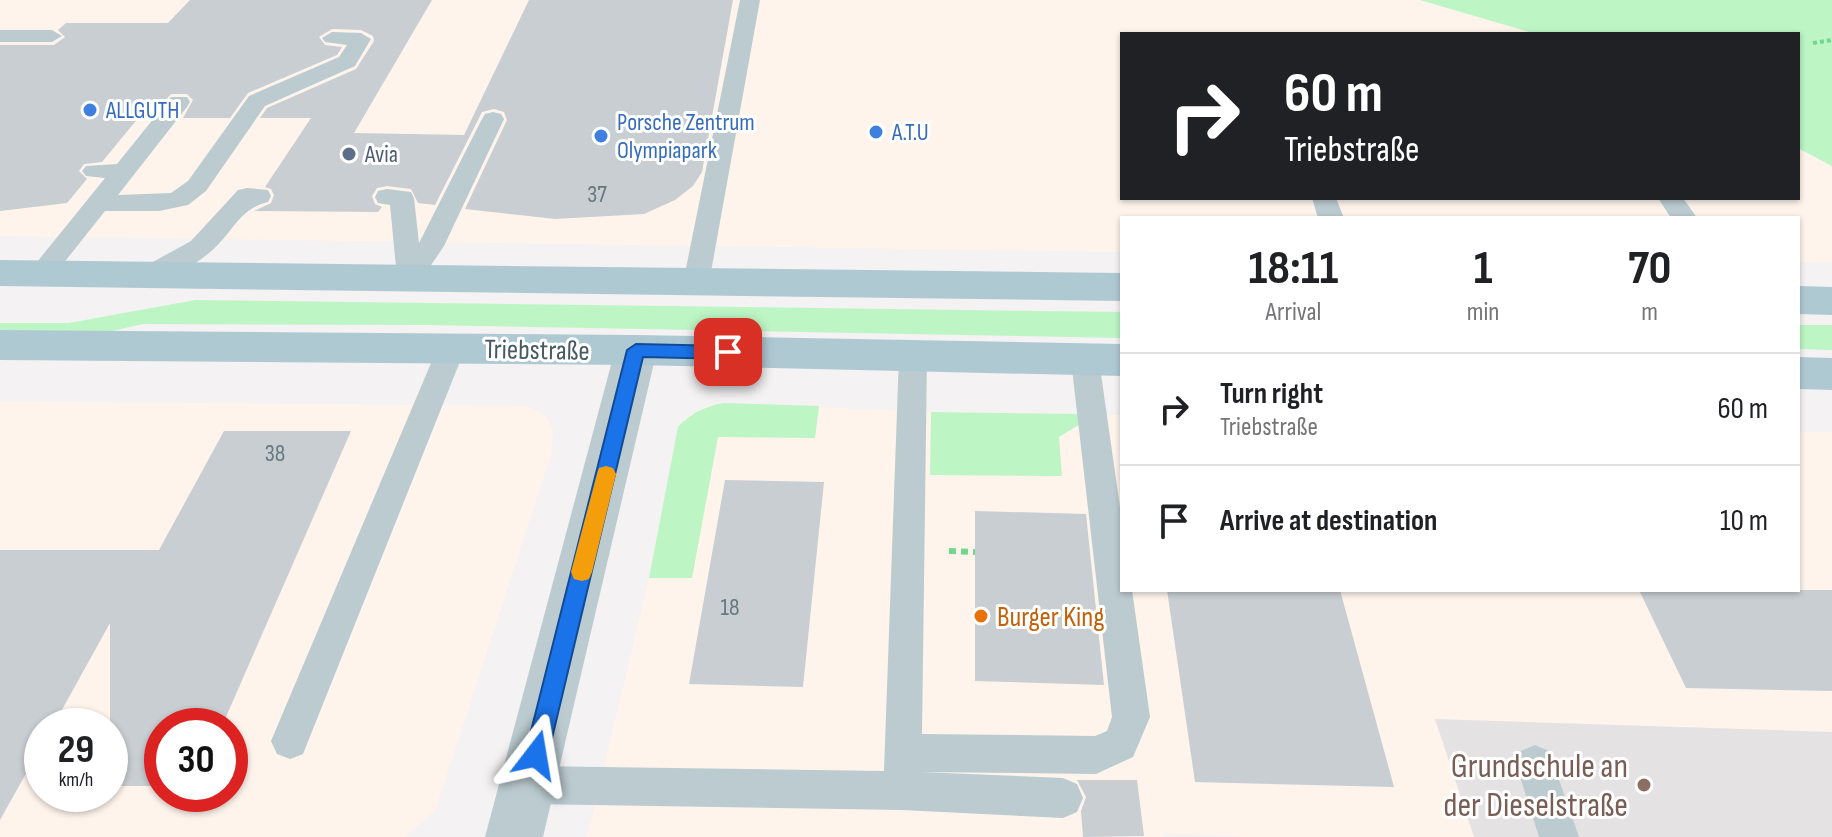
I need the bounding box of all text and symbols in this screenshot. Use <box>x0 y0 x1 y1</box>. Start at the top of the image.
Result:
text: 60 m <box>1284 61 1383 128</box>
icon: right <box>1152 64 1256 168</box>
place label: ALLGUTH <box>105 96 179 125</box>
marker: ALLGUTH <box>81 101 99 119</box>
place label: Porsche Zentrum Olympiapark <box>617 108 755 165</box>
place label: A.T.U <box>891 118 929 147</box>
marker: A.T.U <box>867 123 885 141</box>
marker: Porsche Zentrum Olympiapark <box>592 127 610 145</box>
text: Triebstraße <box>1284 129 1420 172</box>
place label: Avia <box>364 140 398 169</box>
marker: Avia <box>340 145 358 163</box>
house number: 37 <box>587 180 607 209</box>
text: 18:11 <box>1248 240 1338 297</box>
text: 1 <box>1474 240 1492 297</box>
text: 70 <box>1628 240 1671 297</box>
text: Arrival <box>1265 297 1321 328</box>
text: min <box>1467 297 1499 328</box>
text: m <box>1641 297 1658 328</box>
pin <box>694 318 762 386</box>
icon: arrive <box>706 330 750 374</box>
street label: Triebstraße <box>484 333 590 368</box>
text: Turn right <box>1220 376 1323 412</box>
icon: right <box>1152 387 1196 431</box>
text: 60 m <box>1717 391 1768 427</box>
text: Triebstraße <box>1220 412 1318 443</box>
house number: 38 <box>265 439 285 468</box>
icon: arrive <box>1152 499 1196 543</box>
text: Arrive at destination <box>1220 503 1437 539</box>
text: 10 m <box>1720 503 1768 539</box>
house number: 18 <box>721 593 739 622</box>
place label: Burger King <box>997 601 1104 634</box>
marker: Burger King <box>972 607 990 625</box>
speed limit sign: 30 <box>144 708 248 812</box>
position arrow <box>494 713 578 797</box>
text: 29 <box>58 726 94 774</box>
place label: Grundschule an der Dieselstraße <box>1443 746 1628 826</box>
text: km/h <box>59 768 93 792</box>
marker: Grundschule an der Dieselstraße <box>1635 776 1653 794</box>

